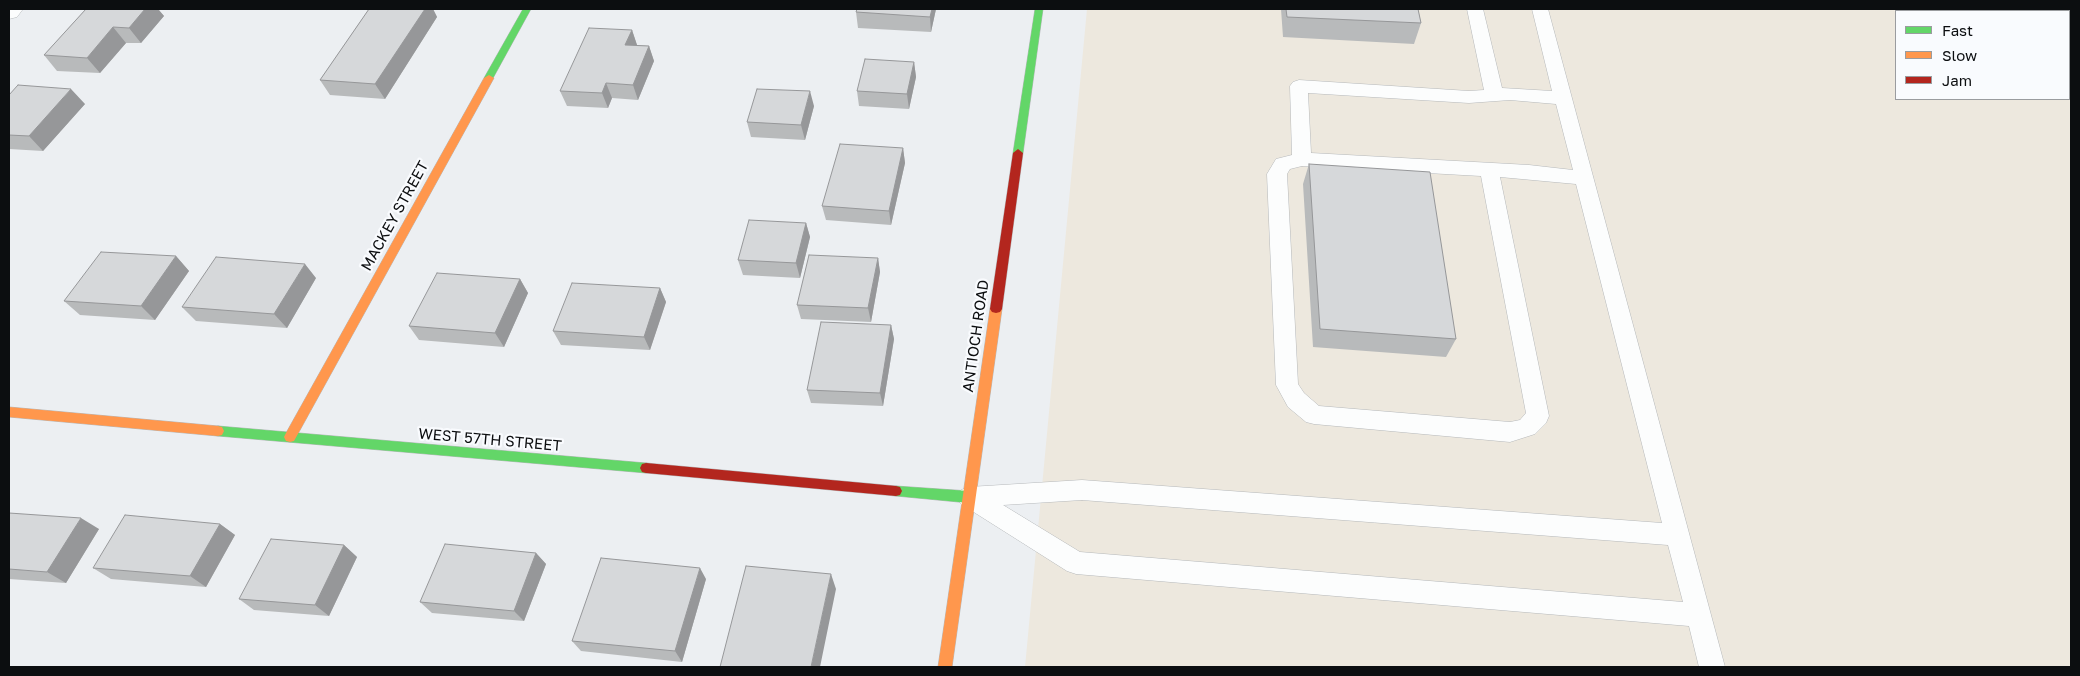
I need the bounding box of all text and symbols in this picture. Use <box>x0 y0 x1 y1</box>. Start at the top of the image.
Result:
legend <box>1895 10 2070 100</box>
text: Fast <box>1942 21 1973 39</box>
text: Slow <box>1942 46 1977 64</box>
text: Jam <box>1942 71 1972 89</box>
street label: MACKEY STREET <box>357 158 433 274</box>
street label: ANTIOCH ROAD <box>959 279 993 393</box>
street label: WEST 57TH STREET <box>418 425 562 455</box>

